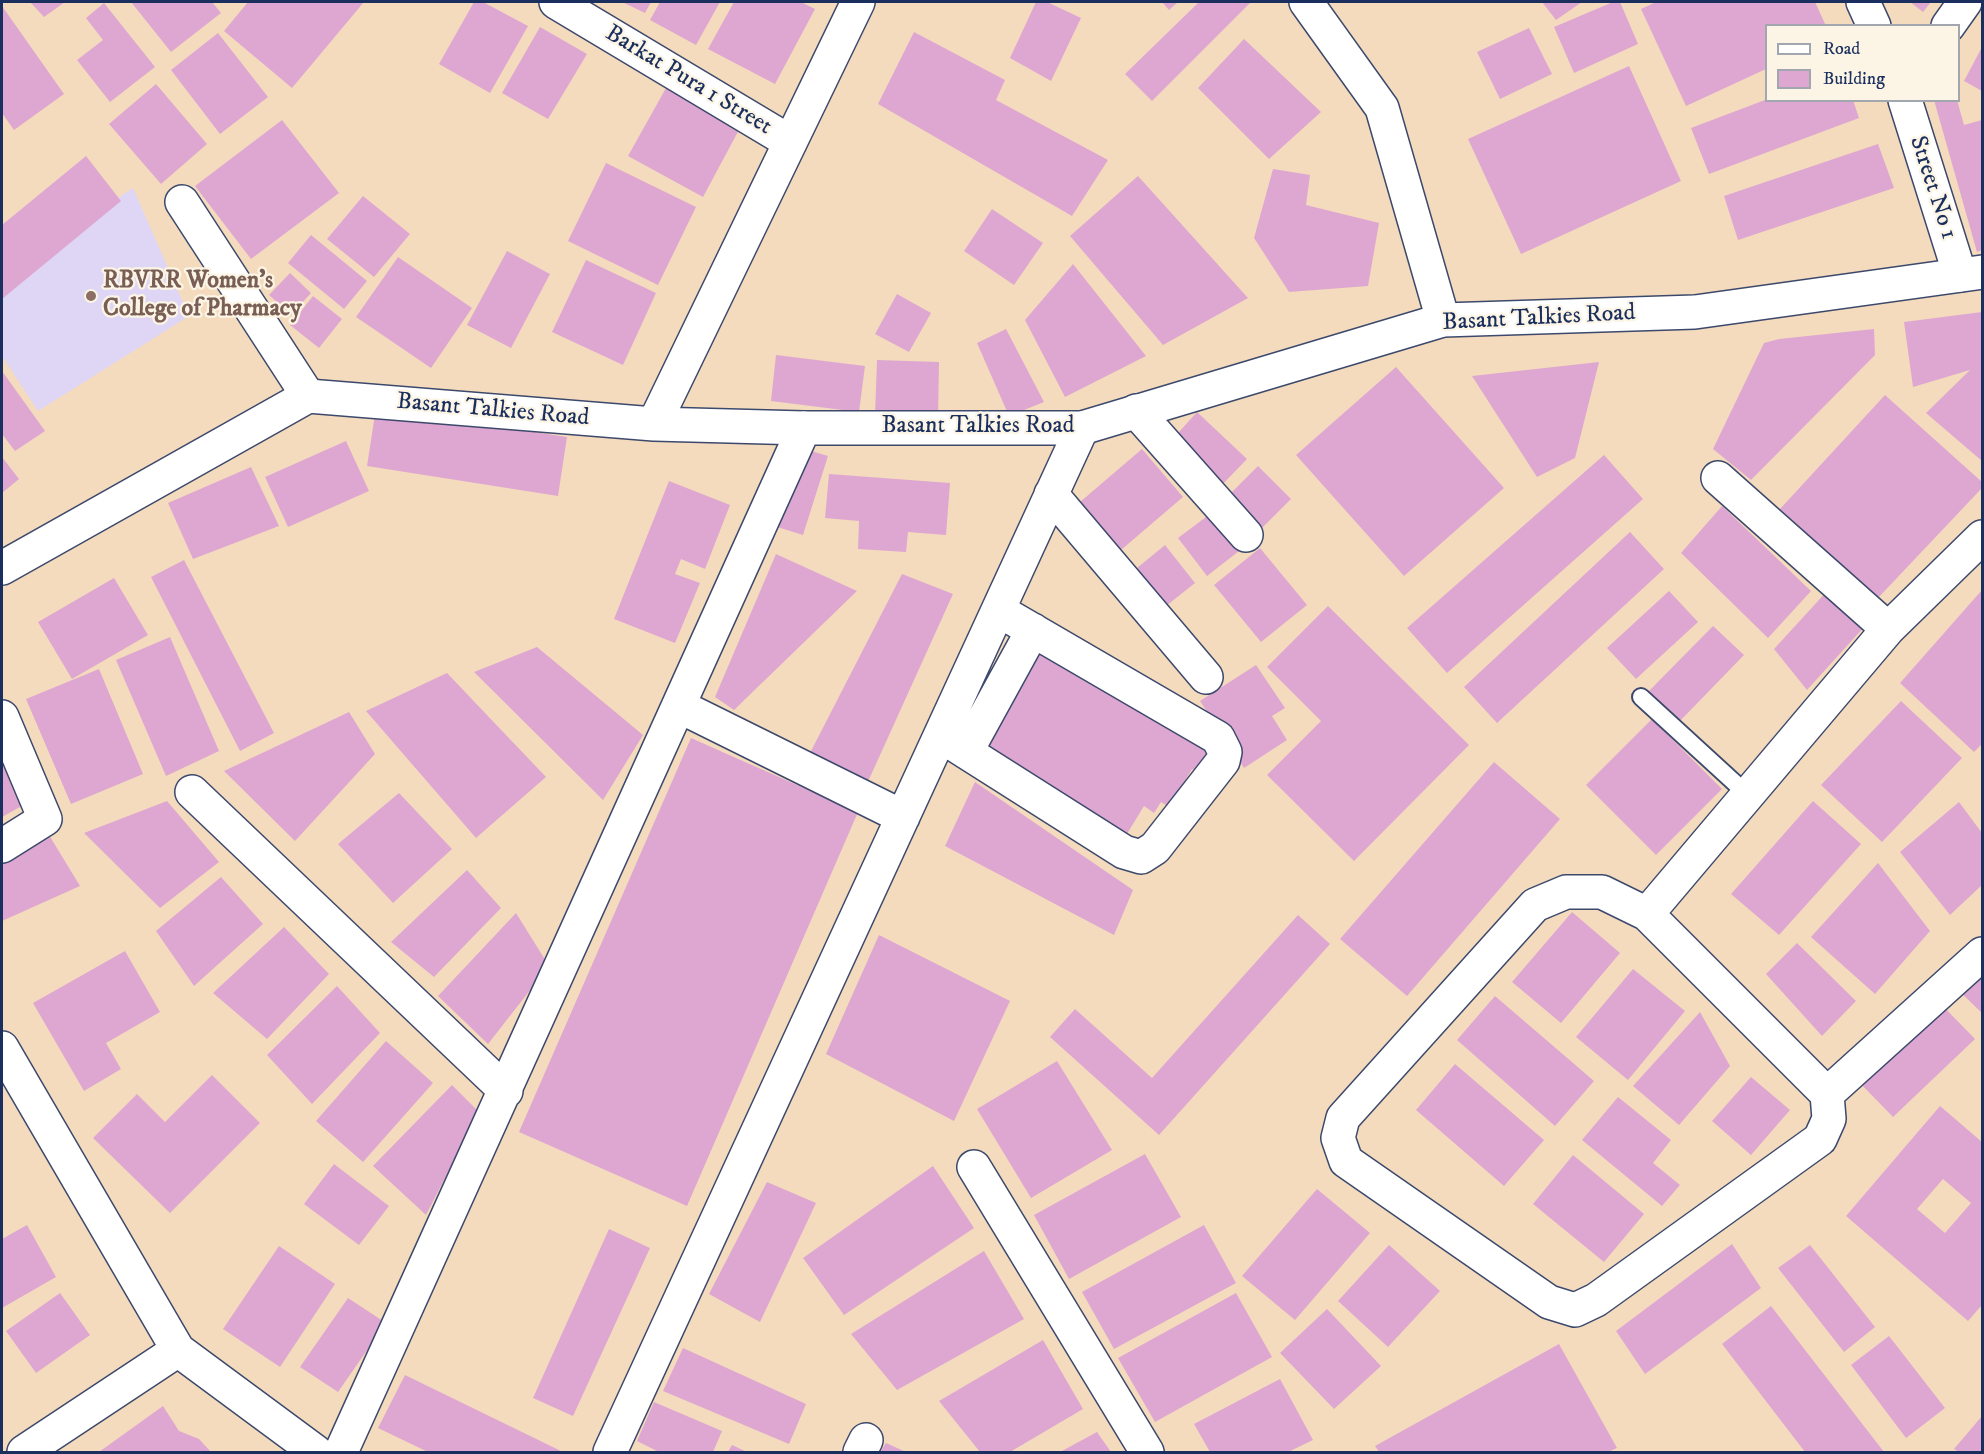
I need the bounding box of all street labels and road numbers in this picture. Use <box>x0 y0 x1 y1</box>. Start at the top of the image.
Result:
street label: Barkat Pura 1 Street <box>599 20 777 142</box>
street label: Street No 1 <box>1902 133 1962 243</box>
street label: Basant Talkies Road <box>1442 300 1636 338</box>
street label: Basant Talkies Road <box>396 388 590 434</box>
street label: Basant Talkies Road <box>881 413 1075 441</box>

